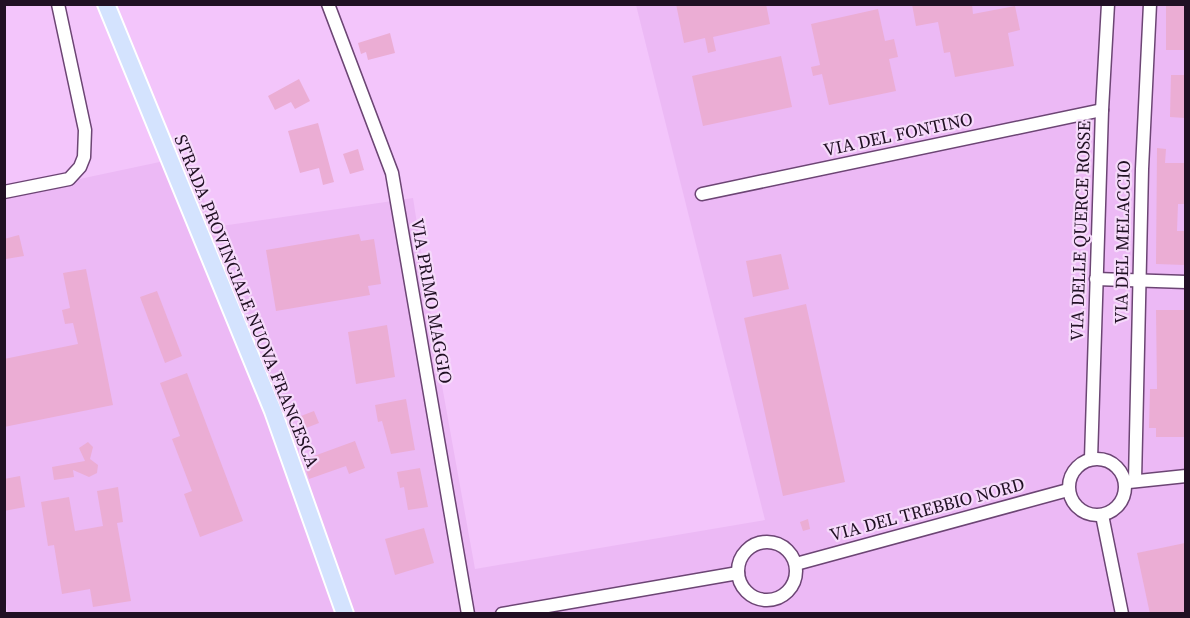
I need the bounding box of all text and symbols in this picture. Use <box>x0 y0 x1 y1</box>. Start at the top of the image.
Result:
street label: VIA DEL FONTINO <box>821 106 975 162</box>
street label: VIA DELLE QUERCE ROSSE <box>1064 120 1096 342</box>
street label: STRADA PROVINCIALE NUOVA FRANCESCA <box>168 131 326 471</box>
street label: VIA DEL MELACCIO <box>1108 160 1136 324</box>
street label: VIA PRIMO MAGGIO <box>405 216 459 386</box>
street label: VIA DEL TREBBIO NORD <box>827 471 1027 547</box>

